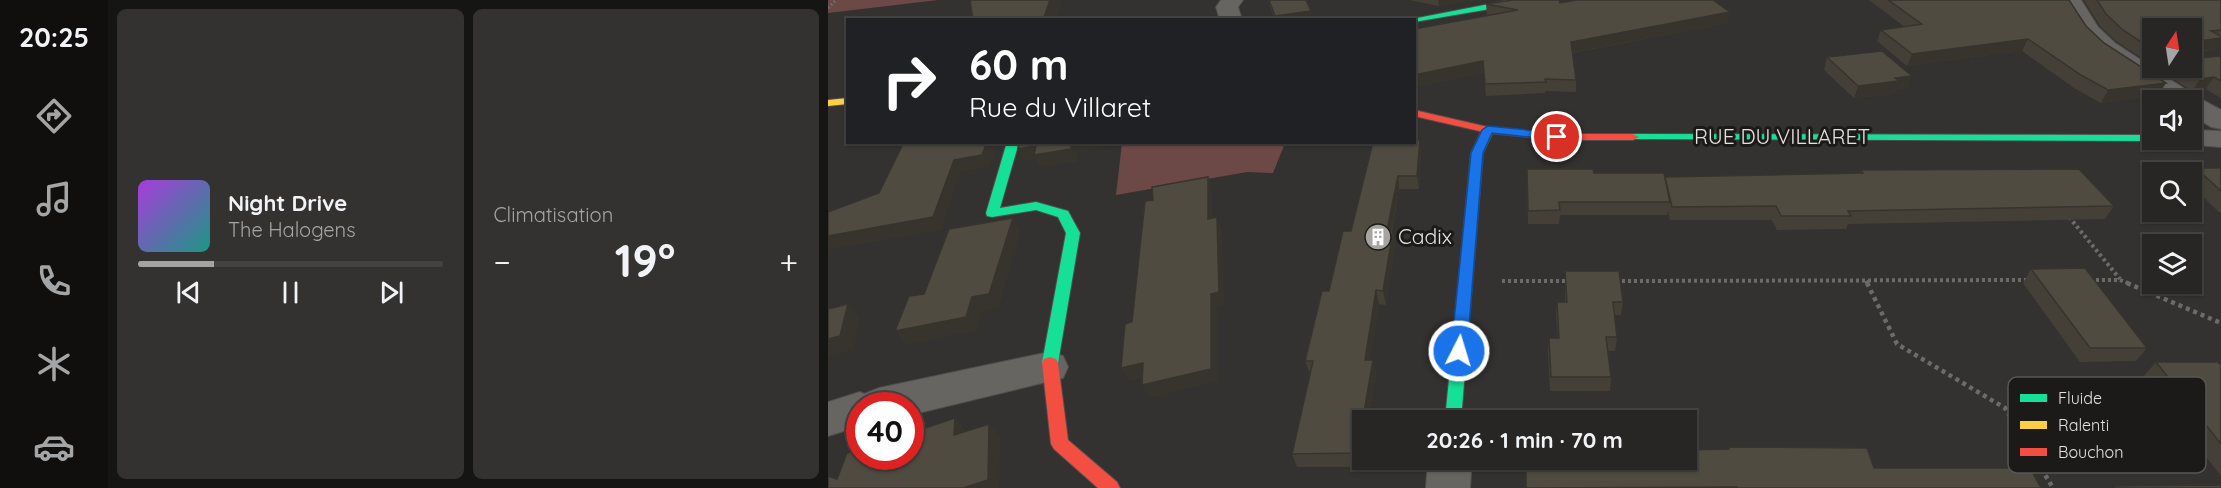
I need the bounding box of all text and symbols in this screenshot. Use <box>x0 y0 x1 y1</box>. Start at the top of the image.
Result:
north arrow <box>2142 18 2202 78</box>
map controls <box>2142 18 2202 294</box>
text: 20:25 <box>19 20 89 54</box>
text: 60 m <box>969 38 1069 91</box>
icon: right <box>870 42 948 120</box>
text: Rue du Villaret <box>969 90 1151 124</box>
button: sound <box>2142 90 2202 150</box>
icon: directions <box>33 95 75 137</box>
pin <box>1531 111 1582 162</box>
icon: arrive <box>1540 120 1573 153</box>
street label: RUE DU VILLARET <box>1694 123 1870 149</box>
button: search <box>2142 162 2202 222</box>
icon: music <box>33 178 75 220</box>
text: Night Drive <box>228 189 347 217</box>
text: Climatisation <box>494 202 613 227</box>
text: The Halogens <box>228 217 356 242</box>
building icon: Cadix <box>1363 222 1393 252</box>
place label: Cadix <box>1398 223 1452 249</box>
text: 19° <box>615 232 675 288</box>
button: layers <box>2142 234 2202 294</box>
text: − <box>494 241 511 282</box>
text: + <box>779 241 798 282</box>
icon: phone <box>33 260 75 302</box>
icon: previous <box>172 276 205 309</box>
icon: pause <box>274 276 307 309</box>
icon: next <box>375 276 408 309</box>
position arrow <box>1427 319 1491 383</box>
icon: climate <box>33 343 75 385</box>
legend <box>2008 377 2206 473</box>
text: Fluide <box>2058 388 2102 408</box>
speed limit sign: 40 <box>846 392 924 470</box>
text: Ralenti <box>2058 415 2109 435</box>
icon: car <box>33 426 75 468</box>
text: 20:26 · 1 min · 70 m <box>1426 426 1623 454</box>
text: Bouchon <box>2058 442 2123 462</box>

